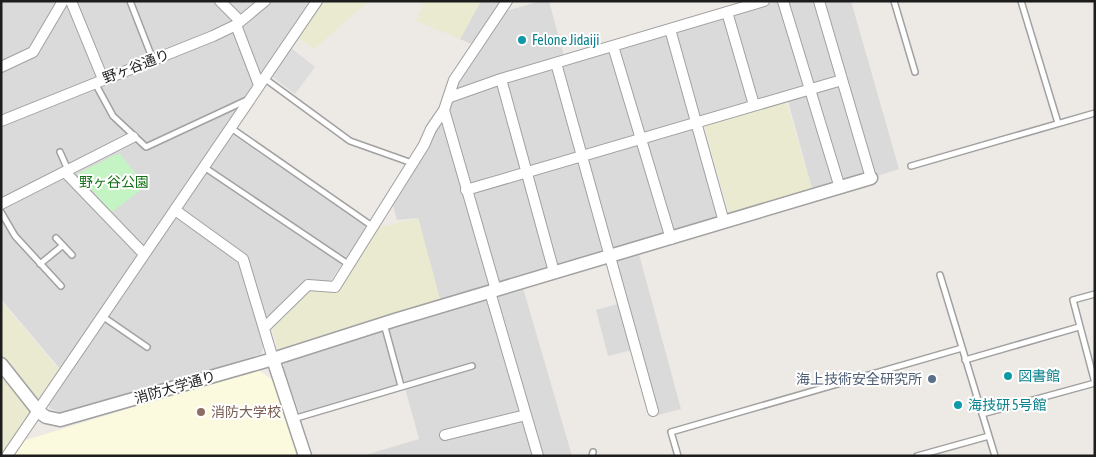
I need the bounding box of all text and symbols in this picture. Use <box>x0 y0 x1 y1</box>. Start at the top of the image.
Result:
place label: Felone Jidaiji <box>532 32 599 48</box>
marker: Felone Jidaiji <box>516 34 528 46</box>
street label: 野ヶ谷通り <box>100 46 172 86</box>
park label: 野ヶ谷公園 <box>79 174 149 190</box>
street label: 消防大学通り <box>132 368 218 406</box>
place label: 図書館 <box>1018 368 1060 384</box>
marker: 図書館 <box>1002 370 1014 382</box>
place label: 海上技術安全研究所 <box>796 371 922 387</box>
marker: 海上技術安全研究所 <box>926 373 938 385</box>
place label: 海技研 5号館 <box>968 397 1047 413</box>
marker: 海技研 5号館 <box>952 399 964 411</box>
place label: 消防大学校 <box>211 404 281 420</box>
marker: 消防大学校 <box>195 406 207 418</box>

